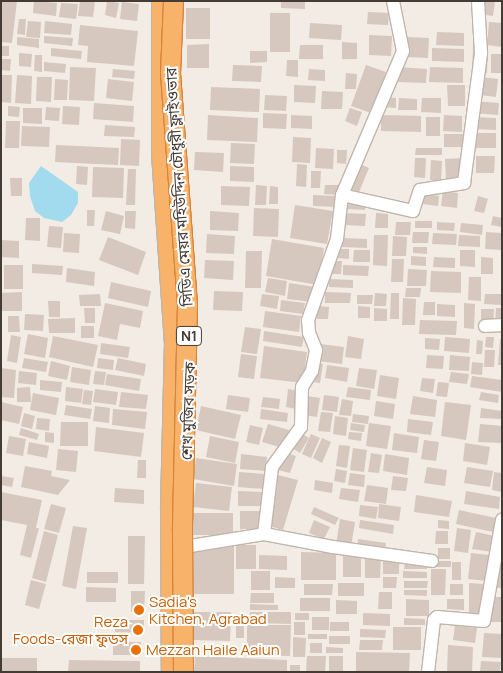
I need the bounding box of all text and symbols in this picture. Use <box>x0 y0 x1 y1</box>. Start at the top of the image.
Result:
street label: সিডিএ মেয়র মহিউদ্দিন চৌধুরী ফ্লাইওভার <box>162 67 196 307</box>
road number: N1 <box>175 324 203 348</box>
street label: শেখ মুজিব সড়ক <box>177 362 199 460</box>
place label: Sadia's Kitchen, Agrabad <box>149 592 267 627</box>
marker: Sadia's Kitchen, Agrabad <box>133 604 145 616</box>
place label: Reza Foods-রেজা ফুডস <box>13 612 128 647</box>
marker: Reza Foods-রেজা ফুডস <box>132 624 144 636</box>
place label: Mezzan Haile Aaiun <box>146 641 280 659</box>
marker: Mezzan Haile Aaiun <box>130 644 142 656</box>

